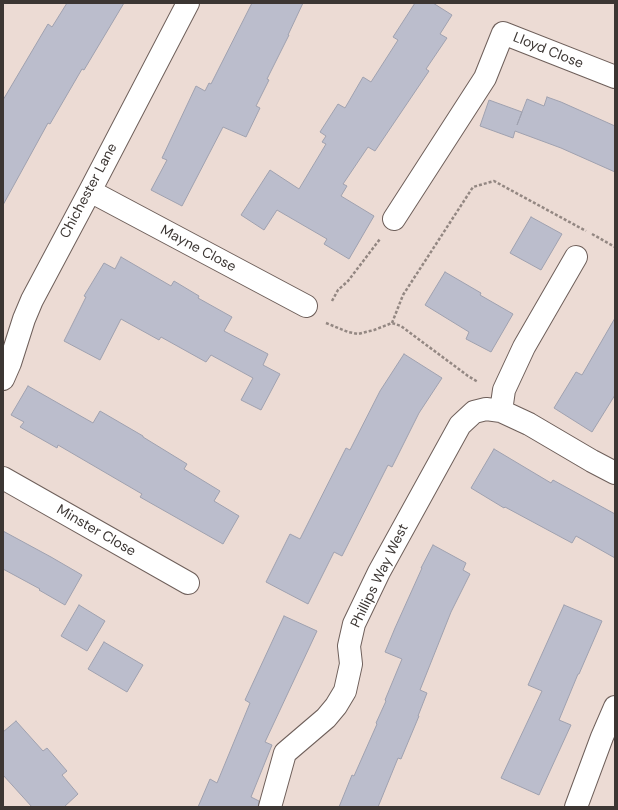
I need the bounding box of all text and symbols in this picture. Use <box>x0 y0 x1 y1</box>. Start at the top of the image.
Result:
street label: Lloyd Close <box>510 29 586 73</box>
street label: Chichester Lane <box>57 141 121 241</box>
street label: Mayne Close <box>157 222 239 276</box>
street label: Minster Close <box>53 502 139 560</box>
street label: Phillips Way West <box>348 521 412 631</box>

